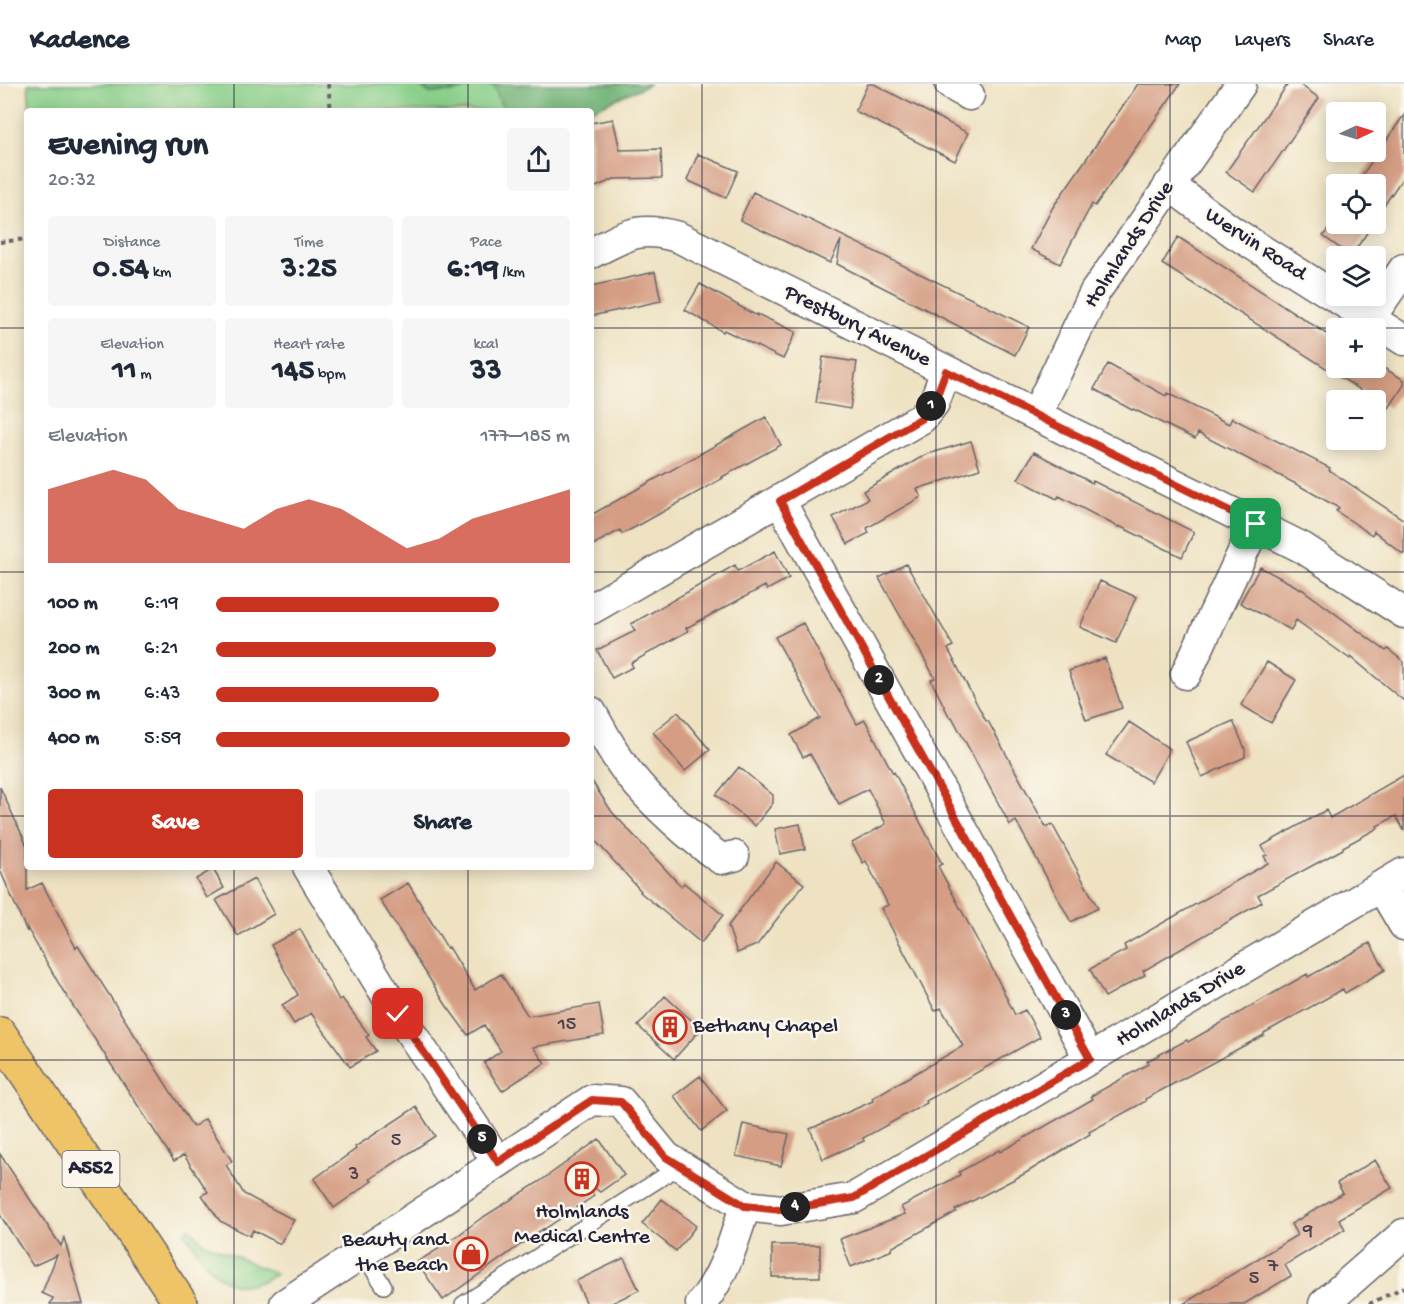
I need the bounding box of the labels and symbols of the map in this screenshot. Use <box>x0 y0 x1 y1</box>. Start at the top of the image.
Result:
north arrow <box>1326 102 1386 162</box>
street label: Holmlands Drive <box>1079 176 1181 313</box>
street label: Wervin Road <box>1199 202 1313 289</box>
street label: Prestbury Avenue <box>778 280 935 374</box>
pin: 1 <box>916 391 946 421</box>
pin <box>1230 498 1281 549</box>
pin: 2 <box>864 665 894 695</box>
street label: Holmlands Drive <box>1112 956 1251 1054</box>
pin <box>372 988 423 1039</box>
pin: 3 <box>1051 1000 1081 1030</box>
building icon: Bethany Chapel <box>652 1009 688 1045</box>
house number: 15 <box>557 1014 576 1037</box>
place label: Bethany Chapel <box>692 1014 838 1040</box>
pin: 5 <box>467 1124 497 1154</box>
house number: 5 <box>391 1130 401 1153</box>
road number: A552 <box>62 1151 119 1187</box>
building icon: Holmlands Medical Centre <box>564 1161 600 1197</box>
house number: 3 <box>348 1164 359 1187</box>
pin: 4 <box>780 1192 810 1222</box>
place label: Holmlands Medical Centre <box>514 1200 651 1251</box>
house number: 9 <box>1302 1221 1313 1244</box>
place label: Beauty and the Beach <box>341 1228 450 1279</box>
shop icon: Beauty and the Beach <box>453 1236 489 1272</box>
house number: 7 <box>1267 1256 1279 1279</box>
house number: 5 <box>1249 1268 1259 1291</box>

